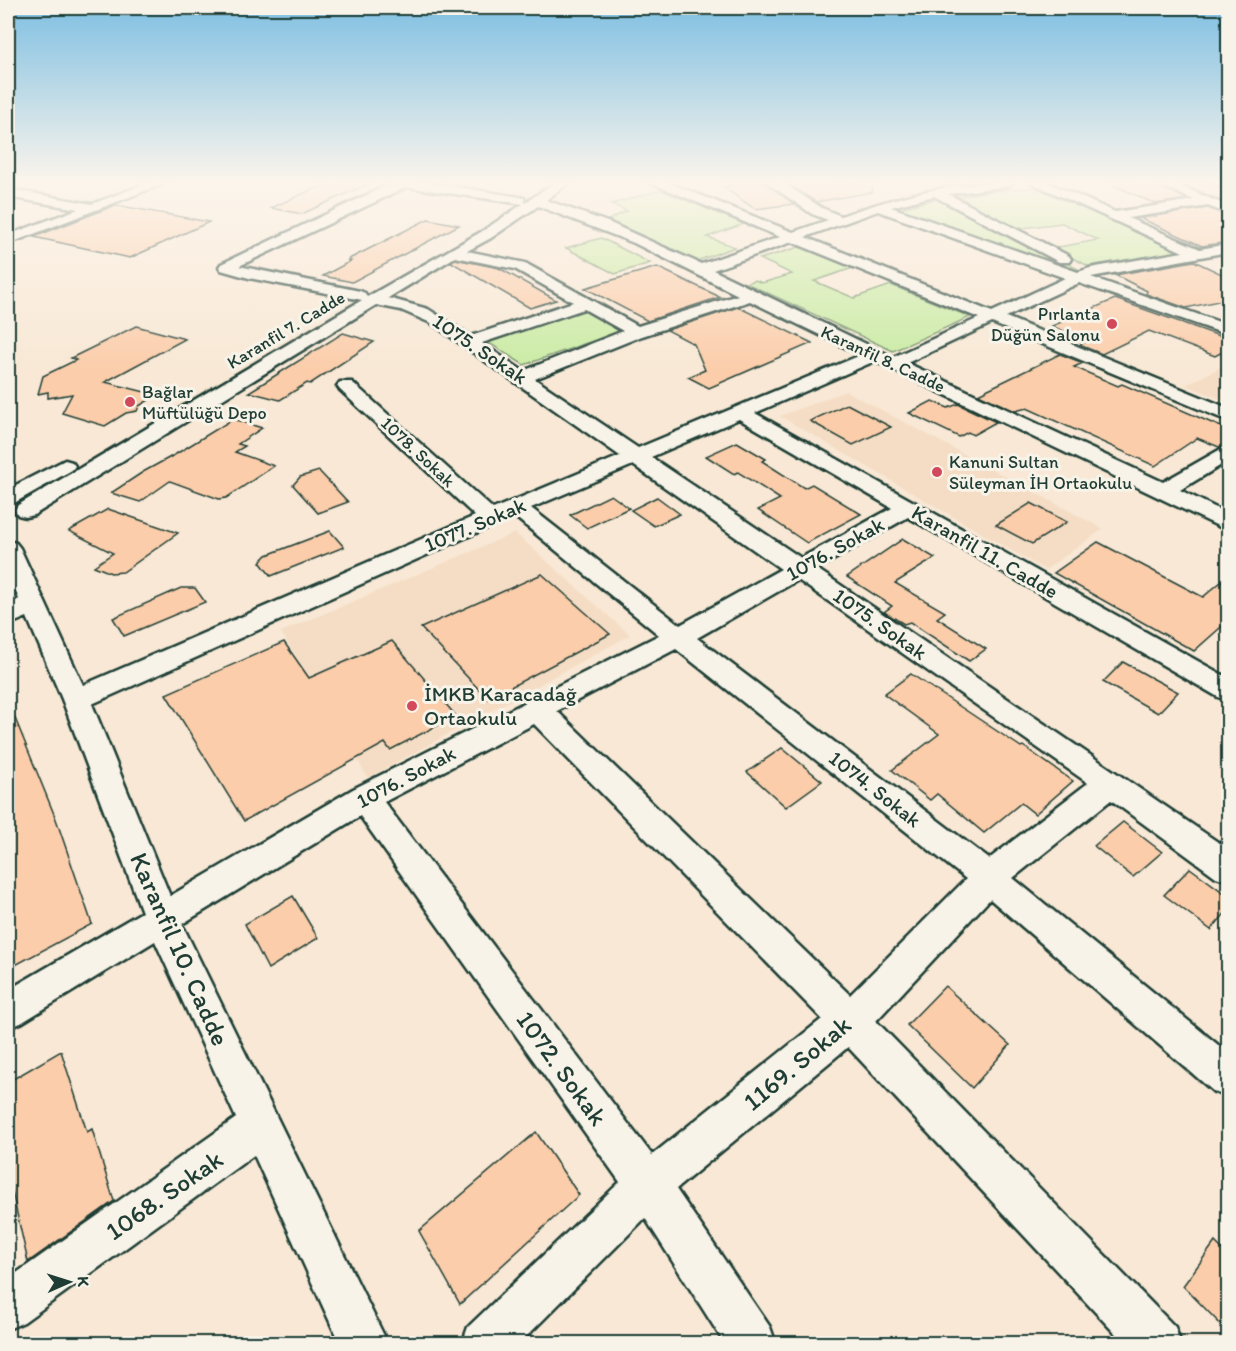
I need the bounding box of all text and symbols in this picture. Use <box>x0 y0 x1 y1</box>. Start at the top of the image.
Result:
street label: Karanfil 7. Cadde <box>223 286 349 374</box>
place label: Pırlanta Düğün Salonu <box>991 303 1100 346</box>
street label: 1075. Sokak <box>428 308 532 389</box>
marker: Pırlanta Düğün Salonu <box>1105 317 1119 331</box>
street label: Karanfil 8. Cadde <box>817 321 949 397</box>
place label: Bağlar Müftülüğü Depo <box>142 381 267 424</box>
marker: Bağlar Müftülüğü Depo <box>123 395 137 409</box>
street label: 1078. Sokak <box>376 412 460 492</box>
place label: Kanuni Sultan Süleyman İH Ortaokulu <box>949 451 1132 494</box>
marker: Kanuni Sultan Süleyman İH Ortaokulu <box>930 465 944 479</box>
street label: 1077. Sokak <box>420 492 530 557</box>
street label: Karanfil 11. Cadde <box>908 500 1063 604</box>
street label: 1076. Sokak <box>781 511 889 586</box>
street label: 1075. Sokak <box>829 582 932 665</box>
place label: İMKB Karacadağ Ortaokulu <box>424 681 577 730</box>
marker: İMKB Karacadağ Ortaokulu <box>405 699 419 713</box>
street label: 1076. Sokak <box>352 740 460 813</box>
street label: 1074. Sokak <box>824 745 927 833</box>
street label: Karanfil 10. Cadde <box>123 847 237 1051</box>
street label: 1072. Sokak <box>510 1004 614 1132</box>
street label: 1169. Sokak <box>736 1009 858 1117</box>
street label: 1068. Sokak <box>99 1143 229 1247</box>
north arrow <box>39 1252 99 1312</box>
text: K <box>74 1276 93 1288</box>

